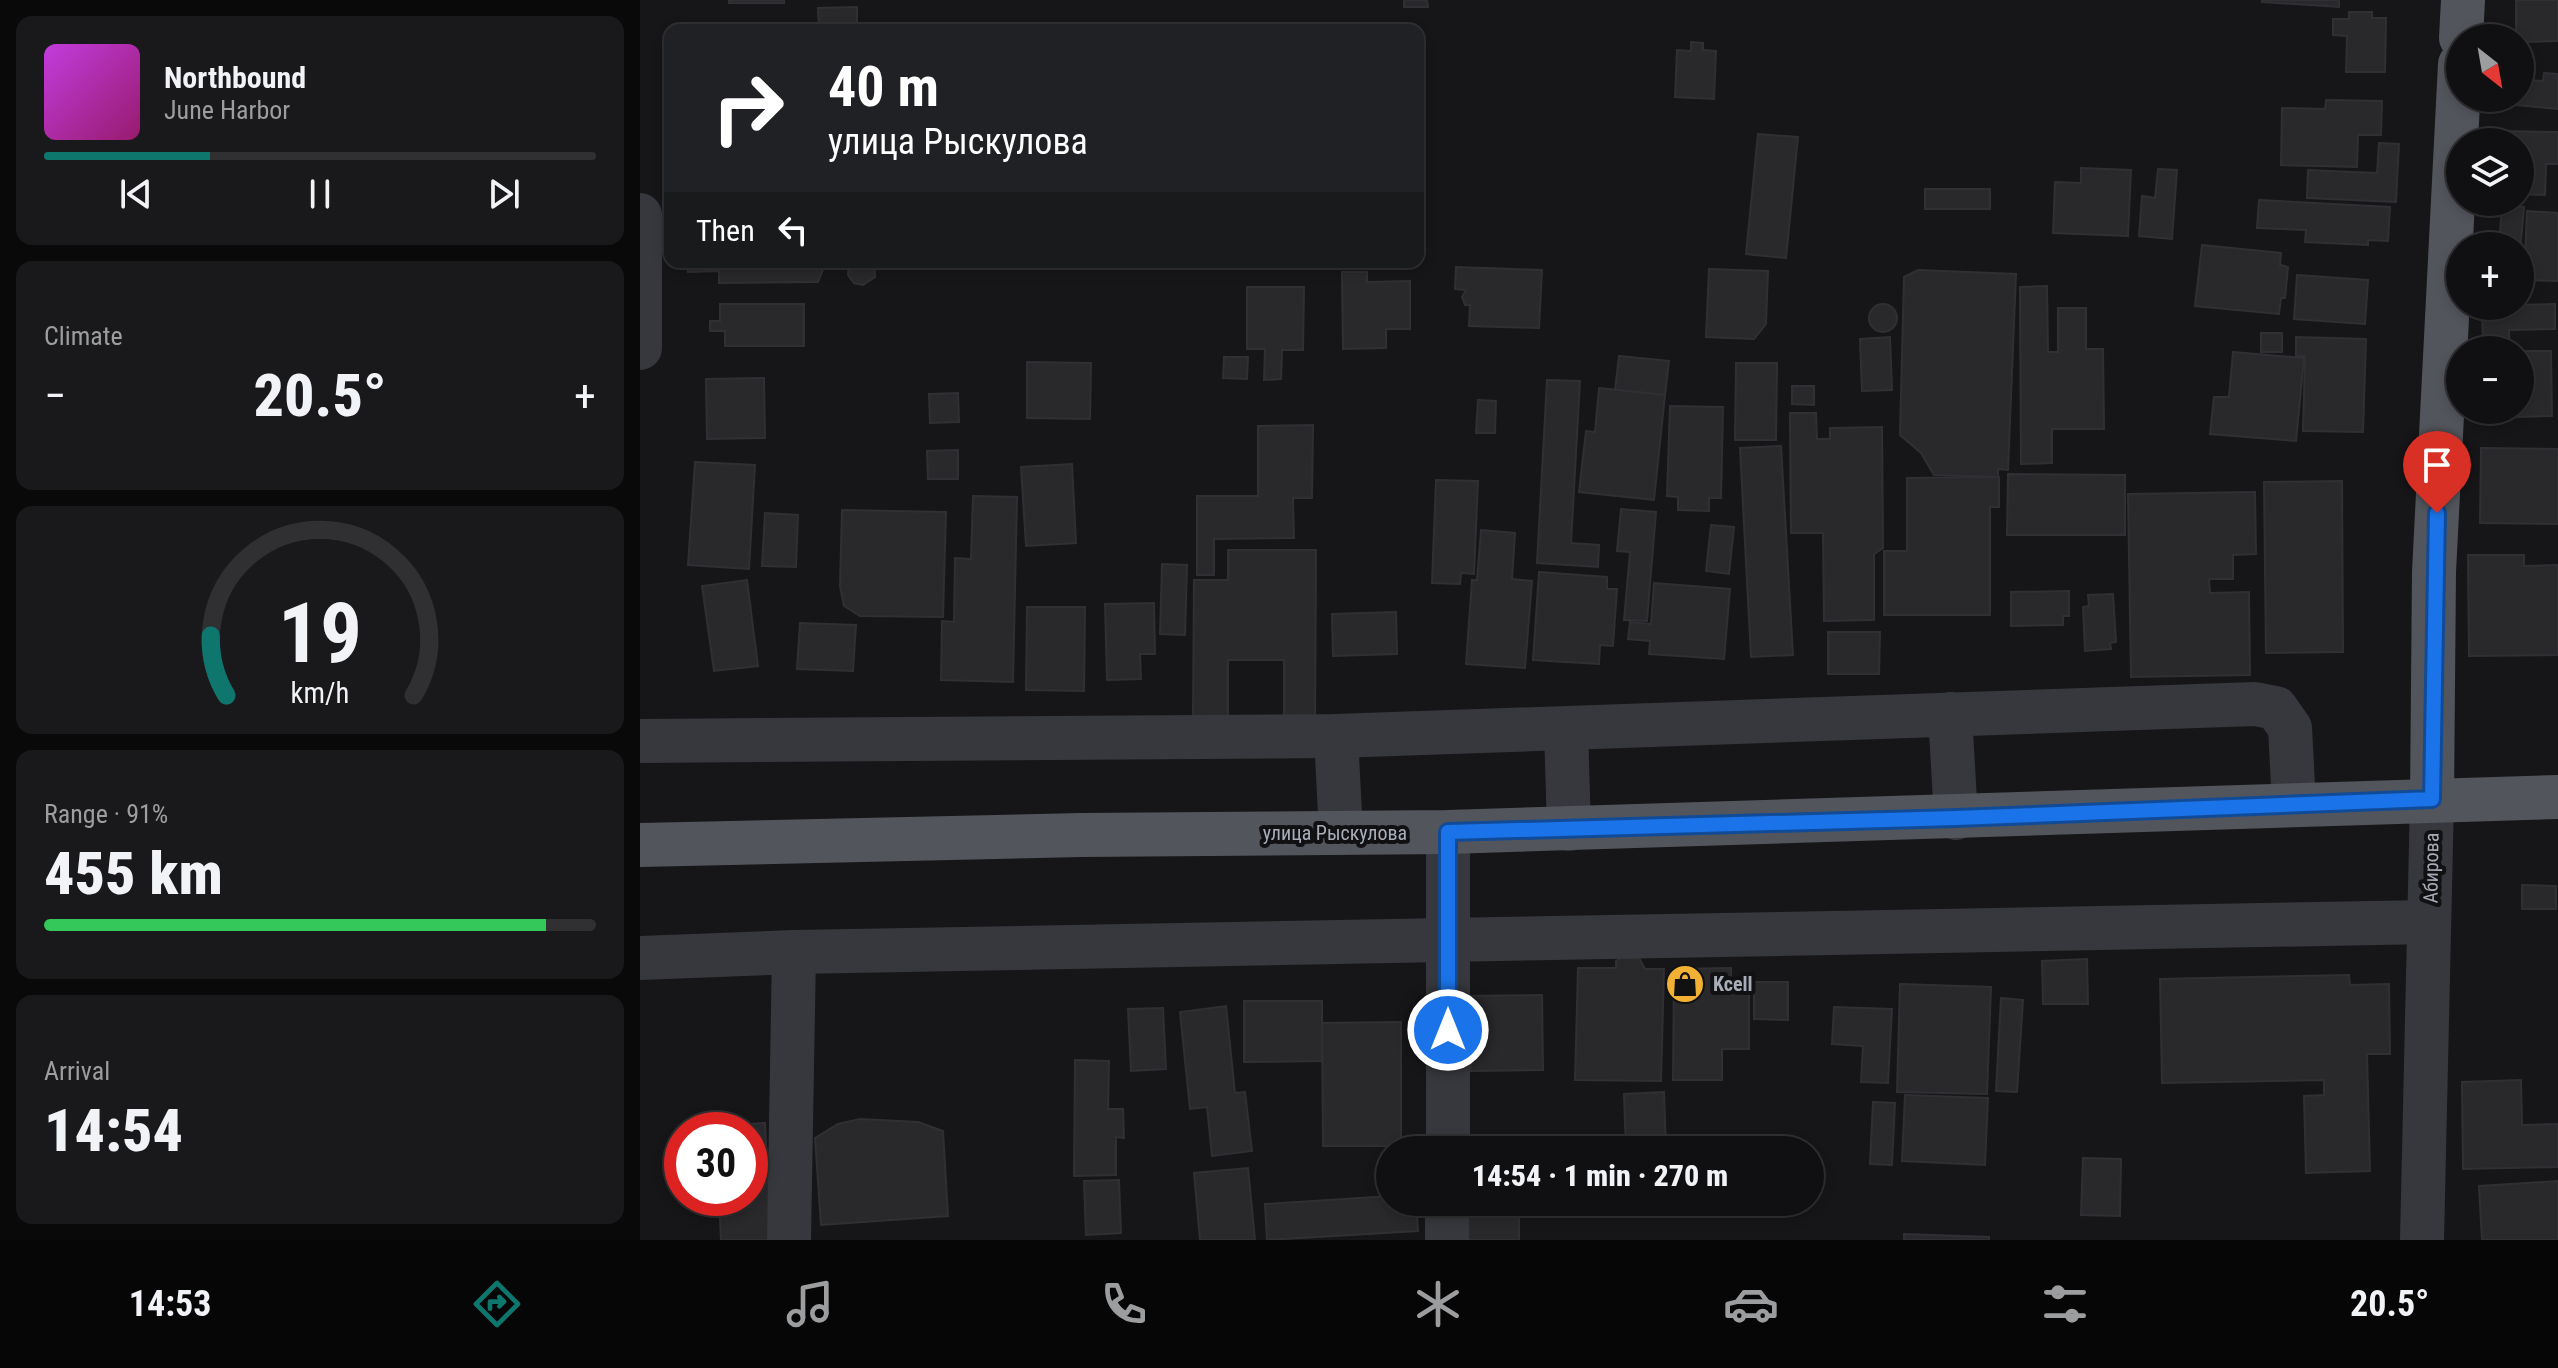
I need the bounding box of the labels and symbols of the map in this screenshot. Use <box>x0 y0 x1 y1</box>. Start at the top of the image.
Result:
north arrow <box>2446 24 2534 112</box>
pin <box>2403 431 2471 513</box>
street label: улица Рыскулова <box>1263 821 1407 845</box>
street label: Абирова <box>2418 832 2444 904</box>
shop icon: Kcell <box>1664 963 1706 1005</box>
place label: Kcell <box>1713 972 1753 996</box>
position arrow <box>1406 988 1490 1072</box>
speed limit sign: 30 <box>664 1112 768 1216</box>

